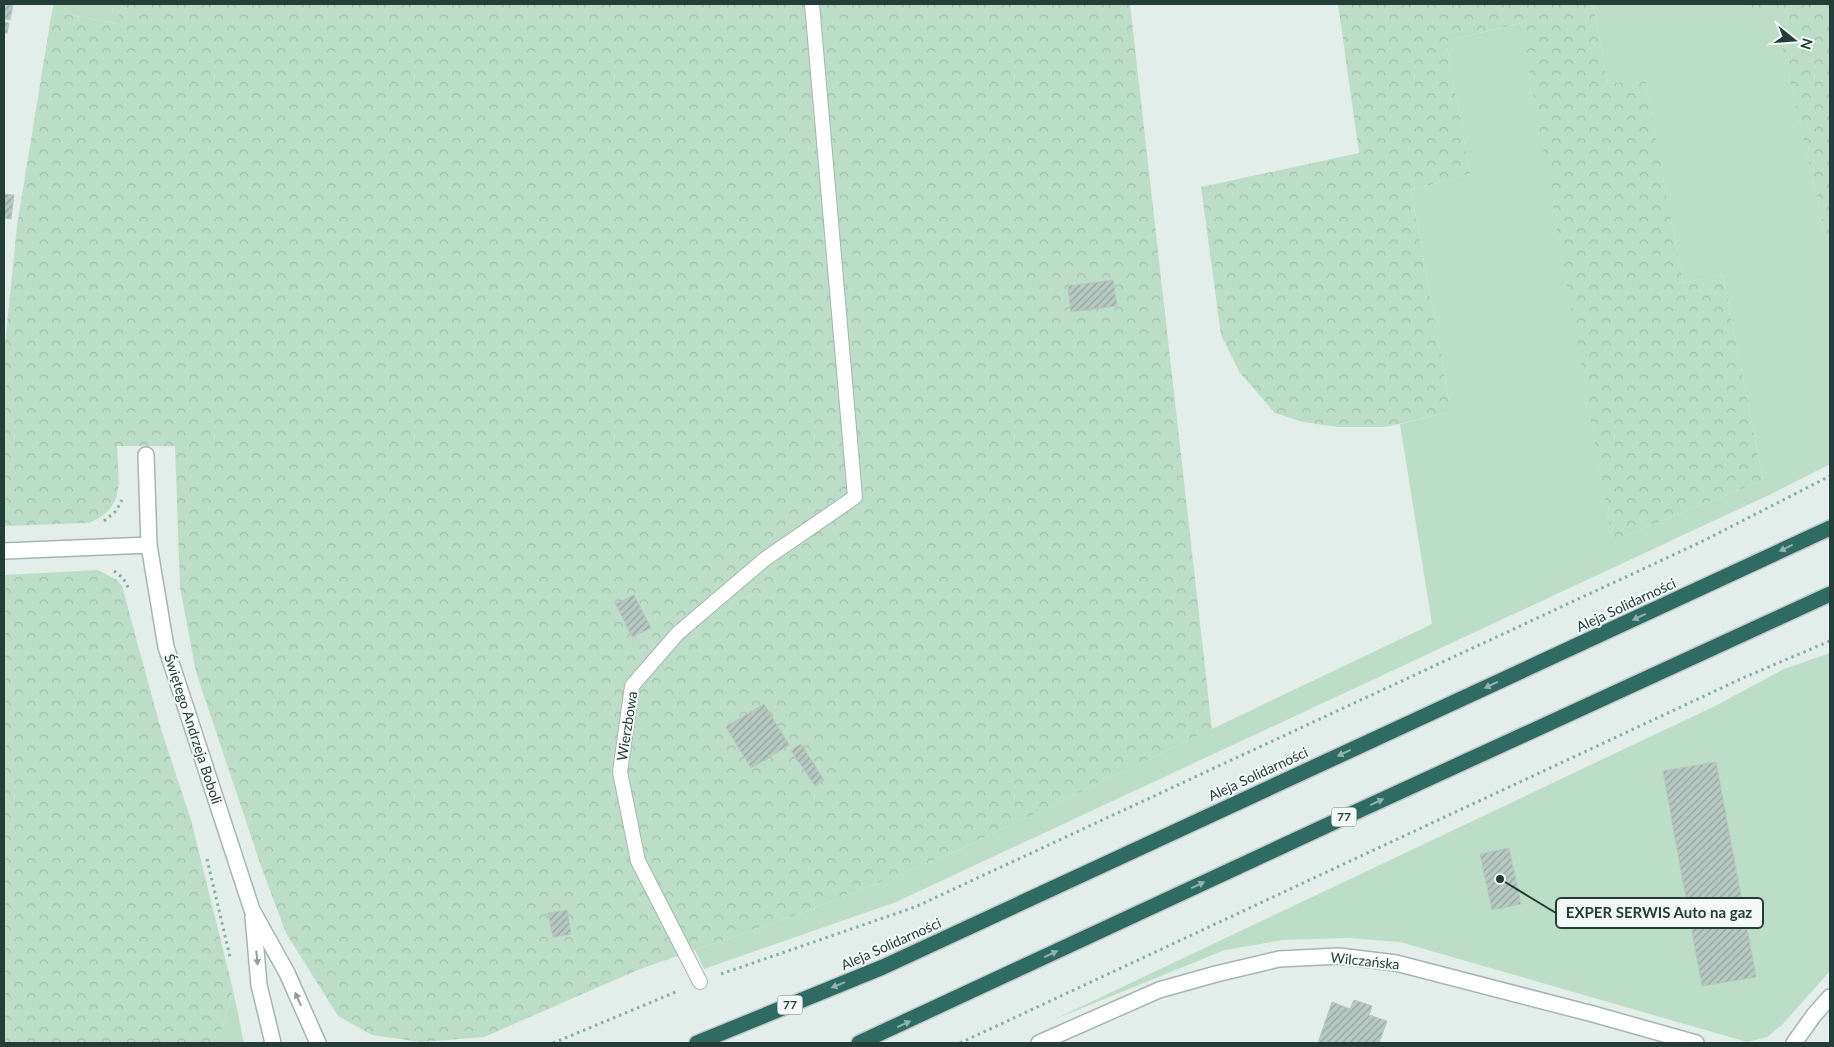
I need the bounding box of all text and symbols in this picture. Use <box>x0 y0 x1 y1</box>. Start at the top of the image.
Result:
north arrow <box>1769 15 1819 65</box>
text: N <box>1797 36 1817 52</box>
one-way arrow <box>1779 544 1793 552</box>
street label: Aleja Solidarności <box>1573 574 1678 635</box>
one-way arrow <box>1632 614 1646 622</box>
street label: Świętego Andrzeja Boboli <box>161 652 226 806</box>
one-way arrow <box>1484 681 1498 689</box>
street label: Wierzbowa <box>613 690 640 762</box>
street label: Aleja Solidarności <box>1205 743 1310 804</box>
one-way arrow <box>1336 749 1351 757</box>
one-way arrow <box>1370 798 1384 806</box>
road number: 77 <box>1332 808 1356 826</box>
one-way arrow <box>1191 881 1205 889</box>
callout: EXPER SERWIS Auto na gaz <box>1556 898 1763 928</box>
text: EXPER SERWIS Auto na gaz <box>1566 903 1752 921</box>
street label: Aleja Solidarności <box>838 914 944 973</box>
street label: WiIczańska <box>1330 948 1400 973</box>
one-way arrow <box>253 950 261 966</box>
one-way arrow <box>1044 950 1058 958</box>
one-way arrow <box>831 982 845 990</box>
one-way arrow <box>294 992 302 1006</box>
road number: 77 <box>778 996 802 1014</box>
one-way arrow <box>897 1019 911 1027</box>

